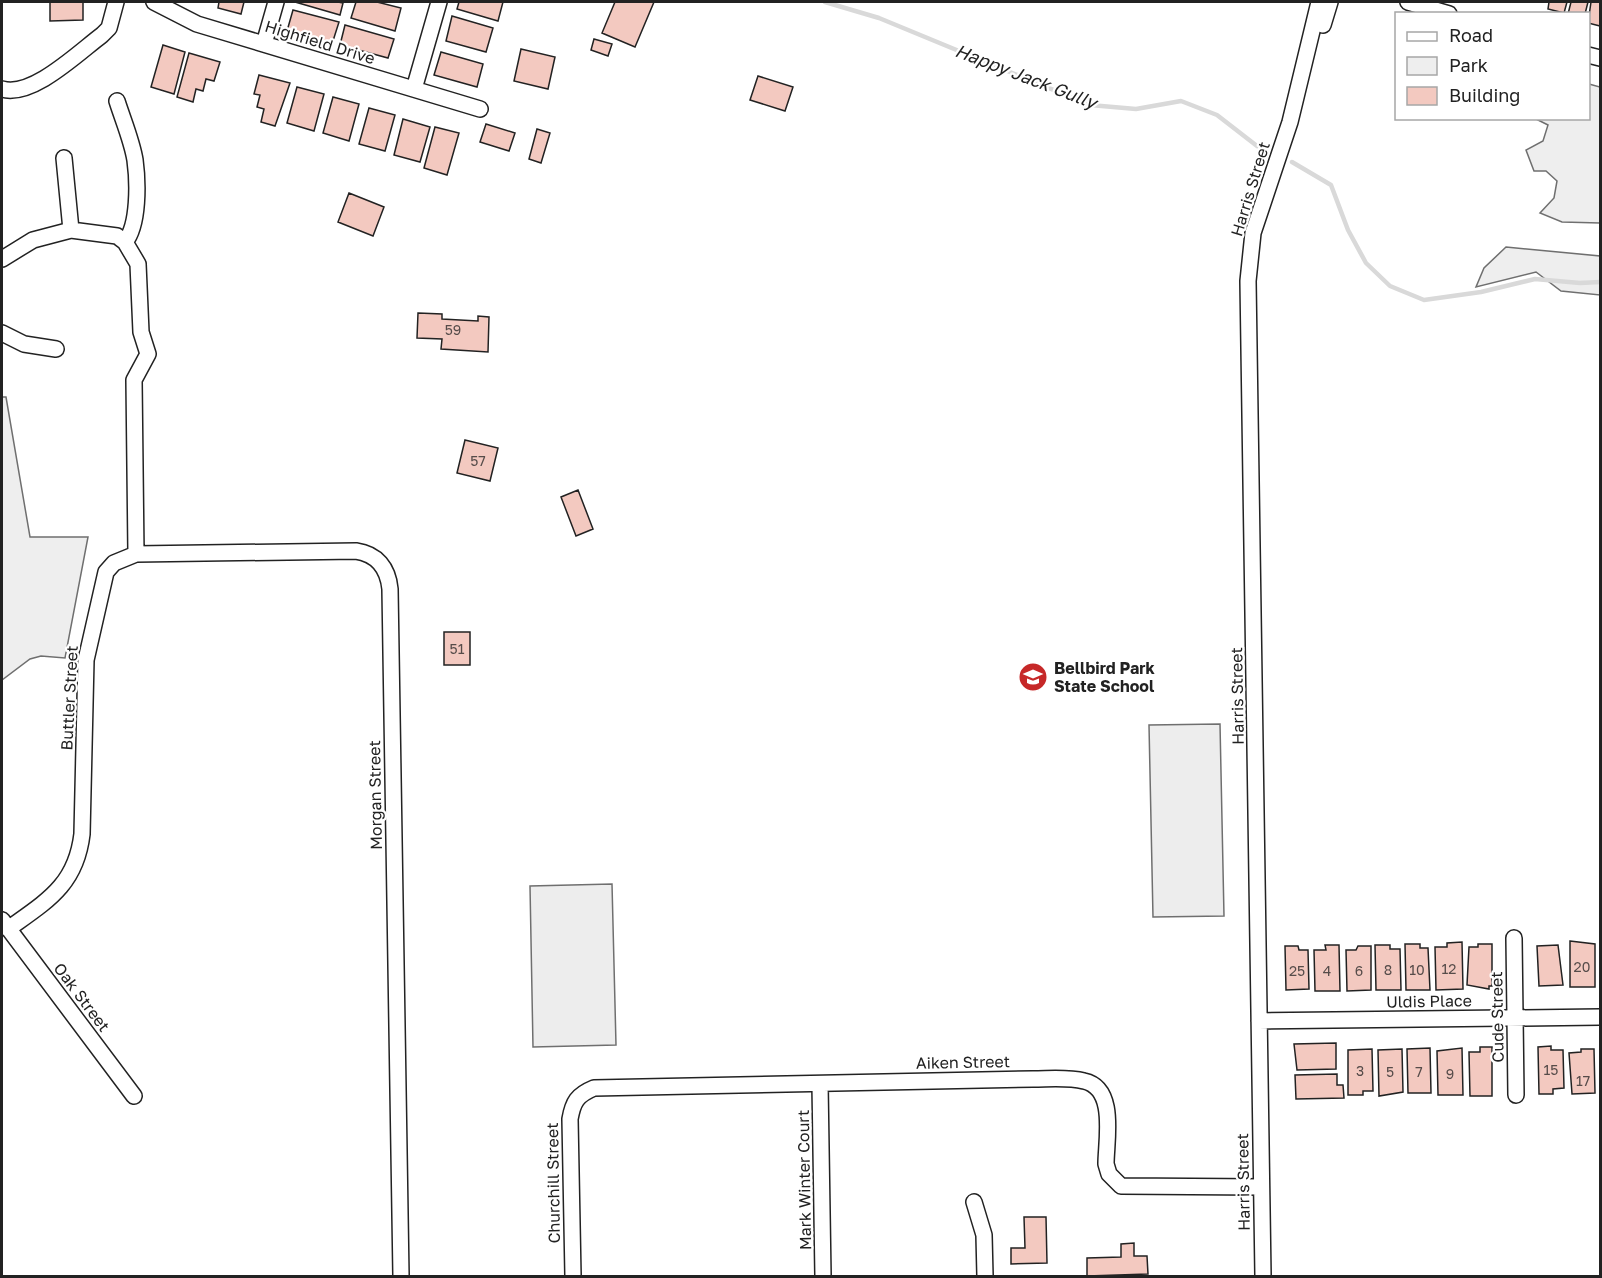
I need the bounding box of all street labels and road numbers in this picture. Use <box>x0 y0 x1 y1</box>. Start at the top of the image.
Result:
street label: Highfield Drive <box>263 16 377 68</box>
street label: Harris Street <box>1226 139 1274 239</box>
street label: Buttler Street <box>56 645 82 751</box>
street label: Harris Street <box>1226 647 1248 745</box>
street label: Morgan Street <box>364 740 386 850</box>
street label: Oak Street <box>50 959 114 1035</box>
street label: Cude Street <box>1486 971 1508 1063</box>
street label: Uldis Place <box>1386 990 1472 1012</box>
street label: Aiken Street <box>916 1051 1010 1073</box>
street label: Mark Winter Court <box>793 1110 815 1250</box>
street label: Churchill Street <box>542 1122 564 1244</box>
street label: Harris Street <box>1232 1133 1254 1231</box>

